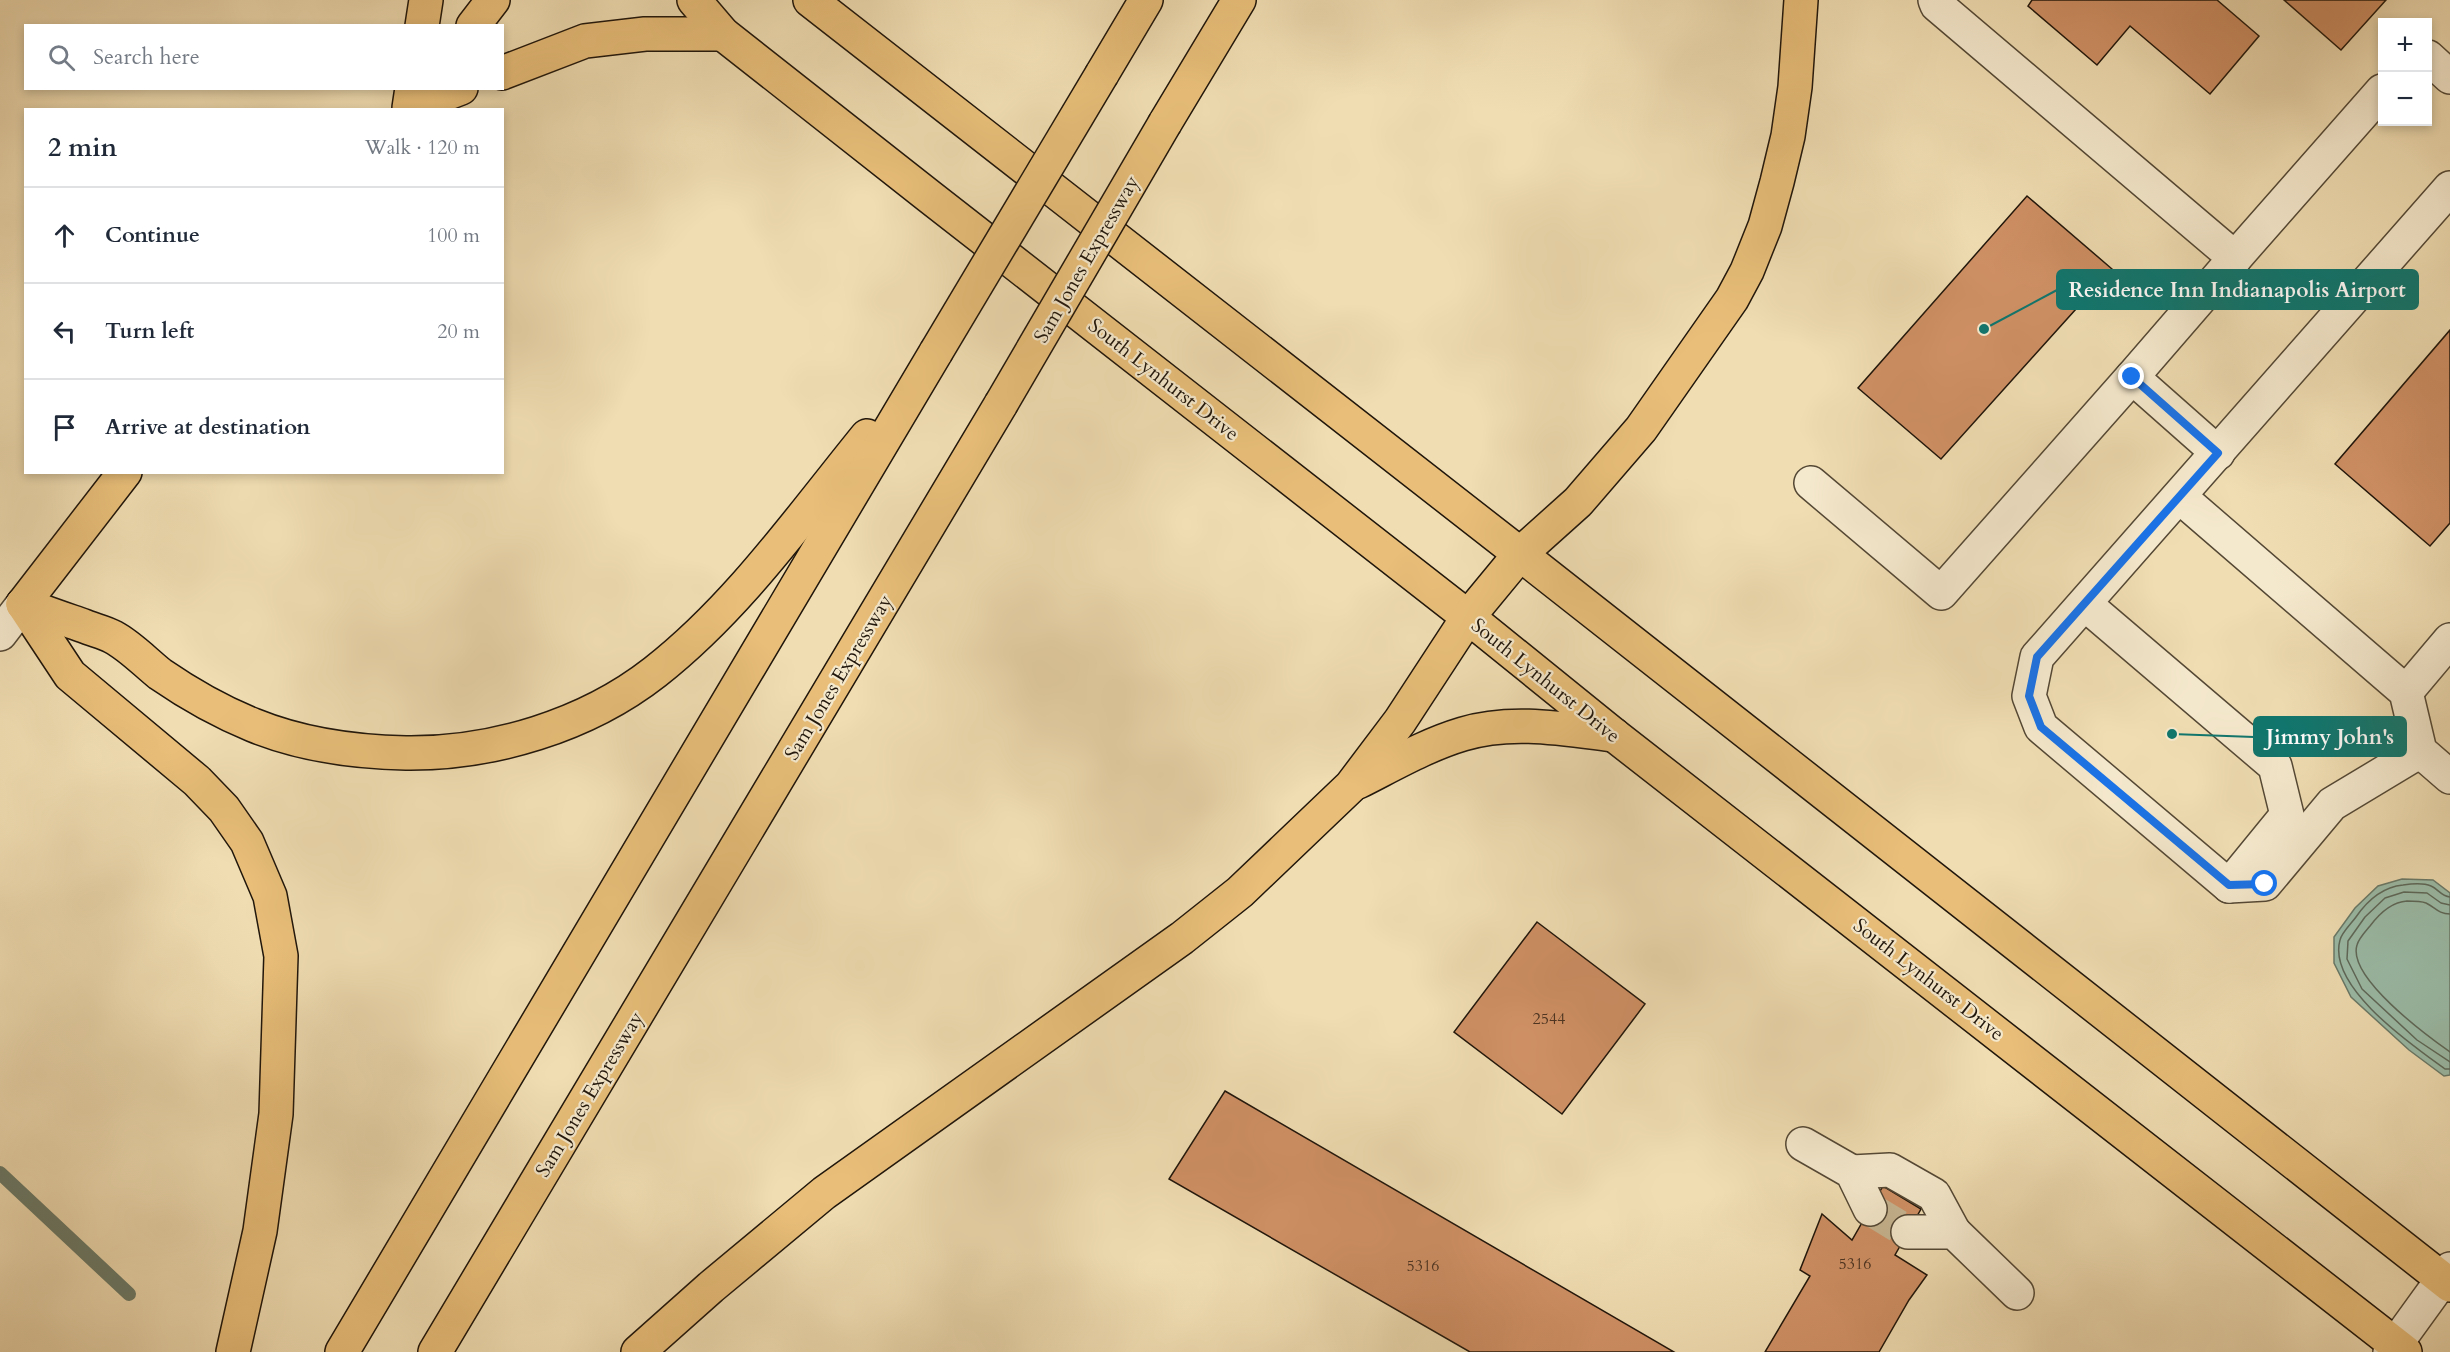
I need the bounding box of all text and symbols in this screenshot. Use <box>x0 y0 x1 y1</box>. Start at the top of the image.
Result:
map controls <box>2378 18 2432 126</box>
button: + <box>2378 18 2432 72</box>
search box <box>24 24 504 90</box>
icon: search <box>45 41 78 74</box>
text: Search here <box>93 42 200 72</box>
button: − <box>2378 72 2432 126</box>
text: 2 min <box>48 130 117 165</box>
text: Walk · 120 m <box>365 134 480 161</box>
street label: Sam Jones Expressway <box>1027 170 1146 348</box>
icon: ahead <box>48 219 81 252</box>
text: Continue <box>105 220 200 250</box>
text: 100 m <box>427 222 480 249</box>
callout: Residence Inn Indianapolis Airport <box>2057 270 2418 309</box>
text: Residence Inn Indianapolis Airport <box>2068 276 2406 305</box>
street label: South Lynhurst Drive <box>1083 312 1245 447</box>
icon: left <box>48 315 81 348</box>
text: Turn left <box>105 316 194 346</box>
text: 20 m <box>437 318 480 345</box>
route end <box>2118 363 2144 389</box>
icon: arrive <box>48 411 81 444</box>
text: Arrive at destination <box>105 412 310 442</box>
street label: Sam Jones Expressway <box>778 589 899 765</box>
street label: South Lynhurst Drive <box>1465 612 1626 749</box>
callout: Jimmy John's <box>2254 717 2406 756</box>
text: Jimmy John's <box>2263 723 2394 752</box>
route start <box>2251 870 2277 896</box>
street label: South Lynhurst Drive <box>1848 912 2010 1047</box>
street label: Sam Jones Expressway <box>529 1006 650 1182</box>
house number: 2544 <box>1533 1008 1565 1030</box>
house number: 5316 <box>1839 1253 1871 1275</box>
house number: 5316 <box>1407 1255 1439 1277</box>

